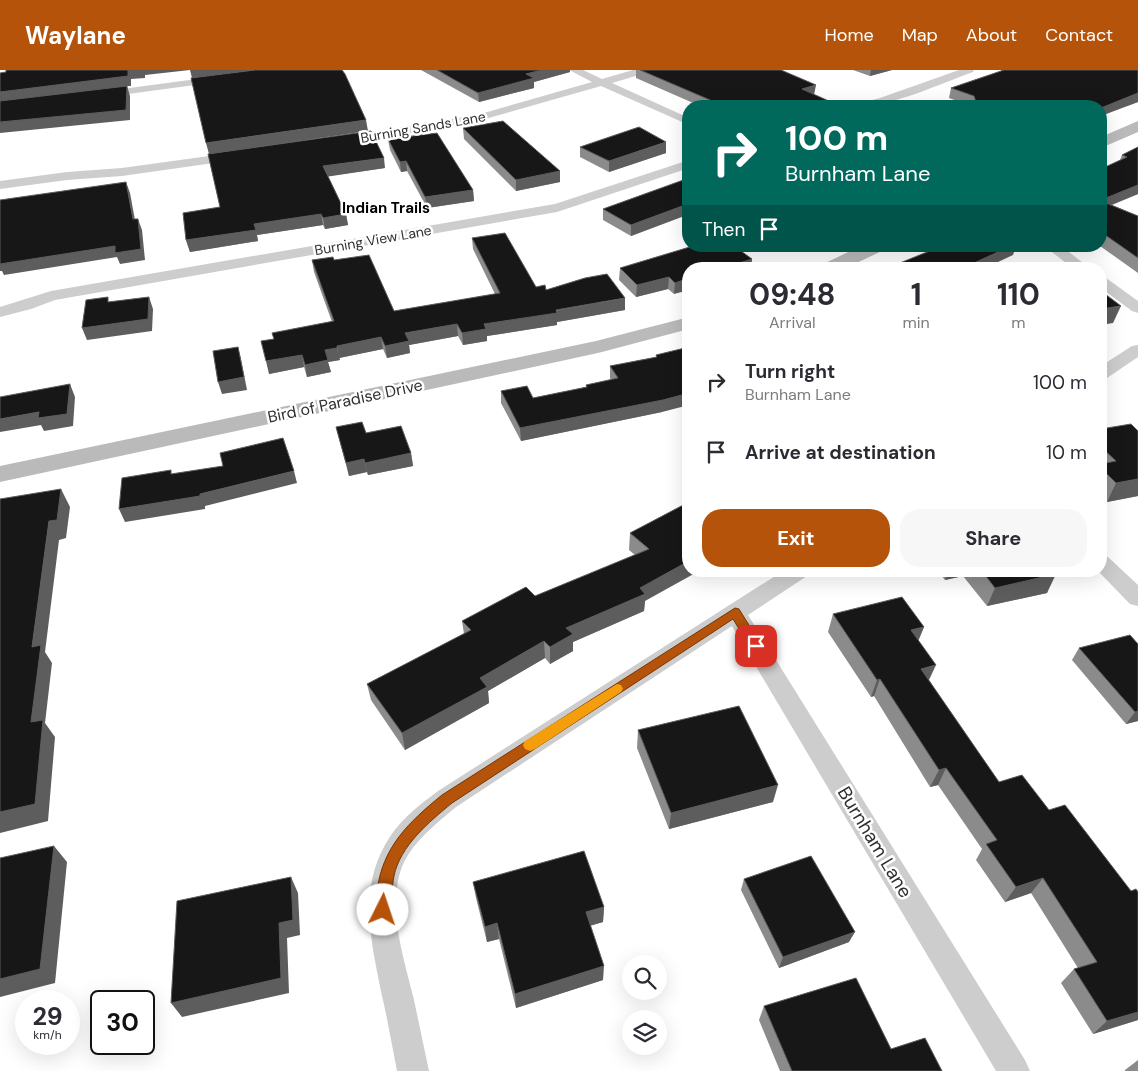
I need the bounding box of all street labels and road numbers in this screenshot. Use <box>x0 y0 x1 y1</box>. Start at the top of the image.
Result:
street label: Burning Sands Lane <box>359 107 487 147</box>
street label: Burning View Lane <box>313 221 433 259</box>
street label: Bird of Paradise Drive <box>266 374 424 428</box>
street label: Burnham Lane <box>832 782 918 902</box>

